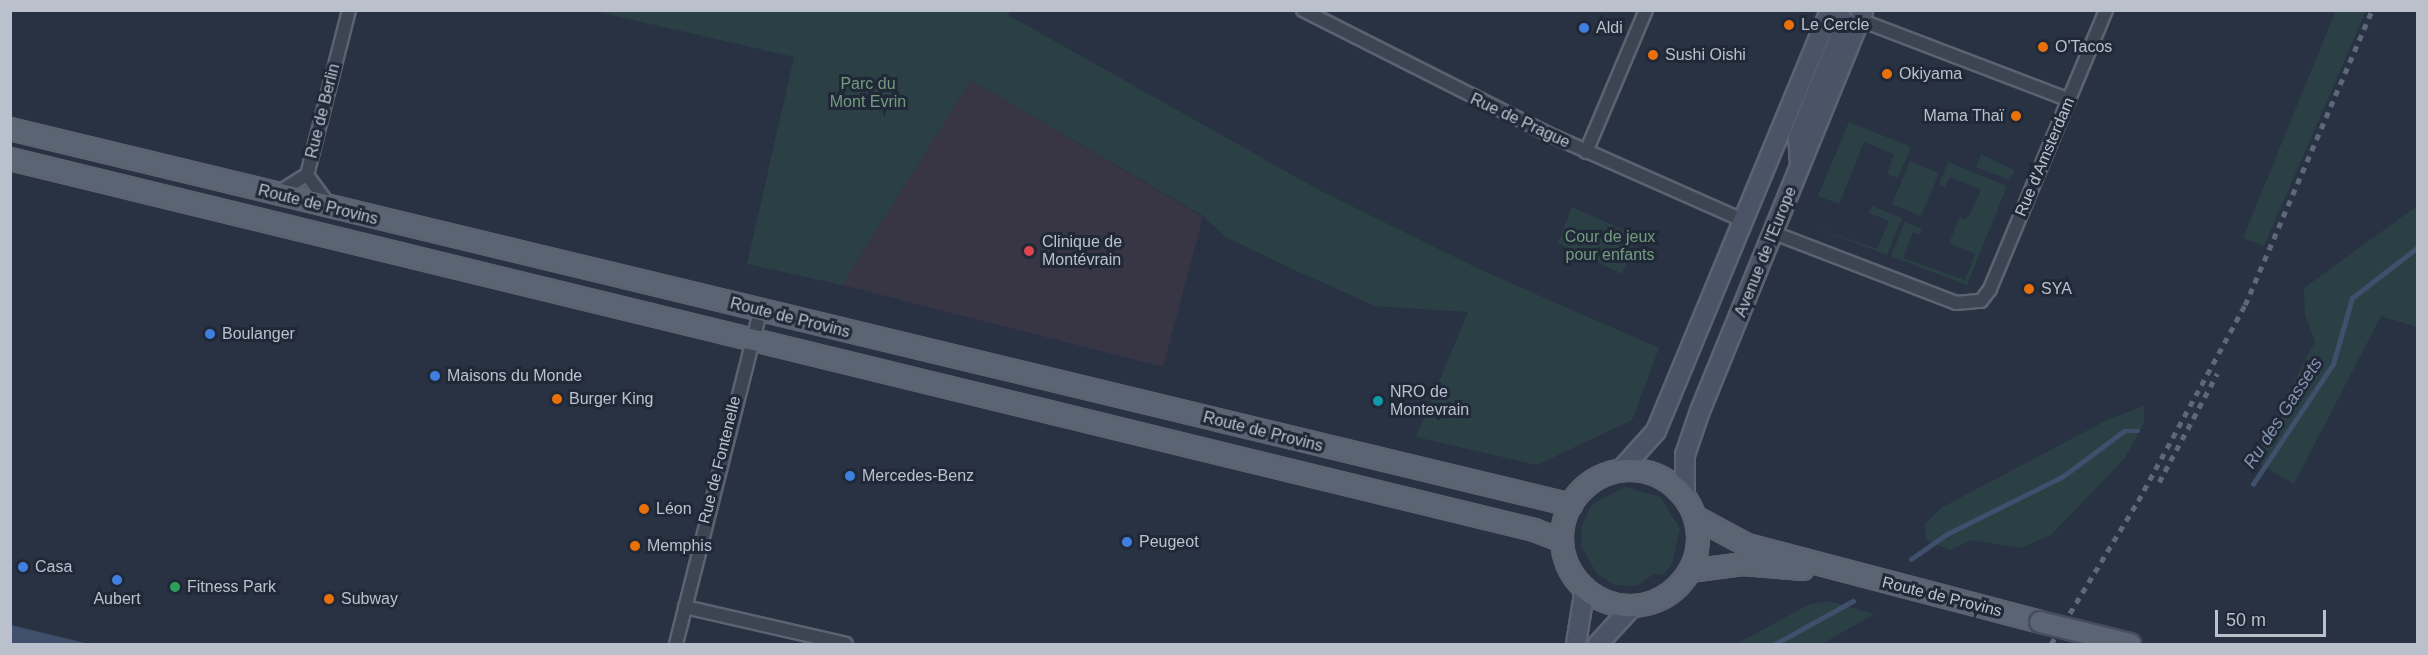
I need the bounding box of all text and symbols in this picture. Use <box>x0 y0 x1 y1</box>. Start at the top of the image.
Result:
place label: Le Cercle <box>1801 15 1869 35</box>
place label: Aldi <box>1596 18 1623 38</box>
marker: Le Cercle <box>1782 18 1796 32</box>
marker: Aldi <box>1577 21 1591 35</box>
place label: O'Tacos <box>2055 37 2112 57</box>
marker: O'Tacos <box>2036 40 2050 54</box>
place label: Sushi Oishi <box>1665 45 1746 65</box>
marker: Sushi Oishi <box>1646 48 1660 62</box>
street label: Rue de Berlin <box>302 62 344 160</box>
place label: Okiyama <box>1899 64 1962 84</box>
marker: Okiyama <box>1880 67 1894 81</box>
park label: Parc du Mont Evrin <box>830 74 906 112</box>
street label: Rue de Prague <box>1467 90 1573 152</box>
street label: Rue d'Amsterdam <box>2011 95 2079 219</box>
place label: Mama Thaï <box>1923 106 2004 126</box>
marker: Mama Thaï <box>2009 109 2023 123</box>
street label: Route de Provins <box>256 181 380 229</box>
street label: Avenue de l'Europe <box>1731 184 1801 320</box>
park label: Cour de jeux pour enfants <box>1565 227 1655 265</box>
place label: Clinique de Montévrain <box>1042 232 1122 270</box>
marker: Clinique de Montévrain <box>1020 242 1038 260</box>
place label: SYA <box>2041 279 2072 299</box>
marker: SYA <box>2022 282 2036 296</box>
street label: Route de Provins <box>728 294 852 342</box>
place label: Boulanger <box>222 324 295 344</box>
marker: Boulanger <box>203 327 217 341</box>
water label: Ru des Gassets <box>2239 353 2327 473</box>
place label: Maisons du Monde <box>447 366 582 386</box>
marker: Maisons du Monde <box>428 369 442 383</box>
place label: NRO de Montevrain <box>1390 382 1469 420</box>
place label: Burger King <box>569 389 653 409</box>
marker: Burger King <box>550 392 564 406</box>
street label: Rue de Fontenelle <box>695 394 745 526</box>
marker: NRO de Montevrain <box>1371 394 1385 408</box>
street label: Route de Provins <box>1201 408 1325 456</box>
place label: Mercedes-Benz <box>862 466 974 486</box>
marker: Mercedes-Benz <box>843 469 857 483</box>
place label: Léon <box>656 499 692 519</box>
marker: Léon <box>637 502 651 516</box>
place label: Peugeot <box>1139 532 1199 552</box>
marker: Peugeot <box>1120 535 1134 549</box>
place label: Memphis <box>647 536 712 556</box>
marker: Memphis <box>628 539 642 553</box>
place label: Casa <box>35 557 72 577</box>
marker: Casa <box>16 560 30 574</box>
marker: Aubert <box>110 573 124 587</box>
street label: Route de Provins <box>1880 573 2004 621</box>
place label: Fitness Park <box>187 577 276 597</box>
marker: Fitness Park <box>168 580 182 594</box>
place label: Aubert <box>93 589 141 609</box>
place label: Subway <box>341 589 398 609</box>
marker: Subway <box>322 592 336 606</box>
scale bar <box>2218 598 2329 636</box>
text: 50 m <box>2226 610 2266 630</box>

